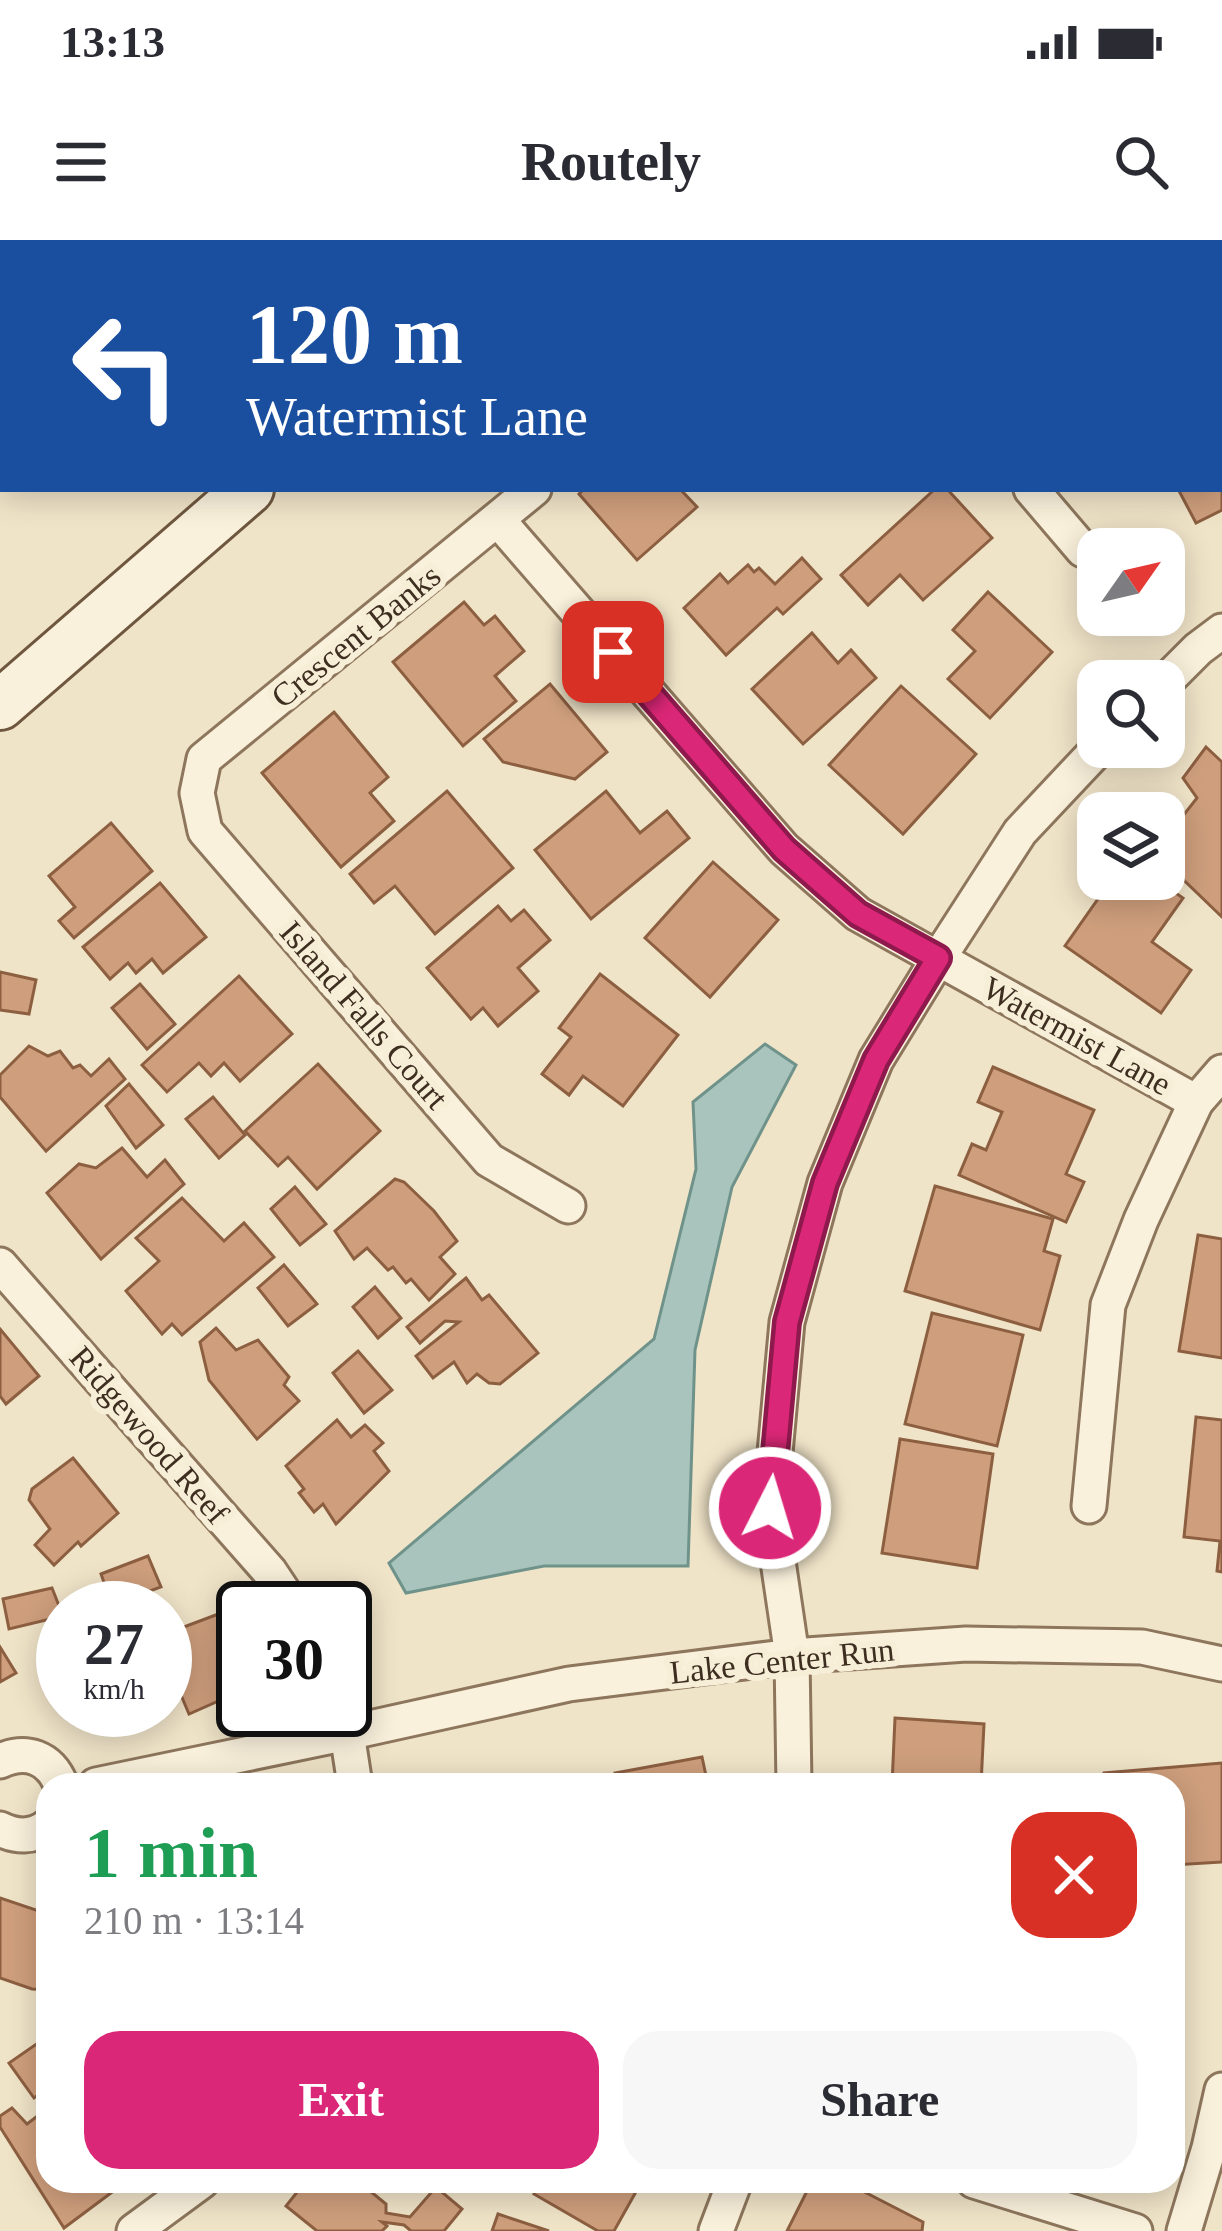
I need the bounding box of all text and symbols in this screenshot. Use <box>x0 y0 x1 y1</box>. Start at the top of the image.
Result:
text: 13:13 <box>60 17 165 67</box>
icon: menu <box>48 129 114 195</box>
icon: search <box>1108 129 1174 195</box>
text: Routely <box>521 132 701 192</box>
icon: left <box>48 288 204 444</box>
text: 120 m <box>246 288 463 381</box>
text: Watermist Lane <box>246 387 588 447</box>
north arrow <box>1077 528 1185 636</box>
map controls <box>1077 528 1185 900</box>
street label: Crescent Banks <box>265 557 447 715</box>
pin <box>562 601 664 703</box>
icon: arrive <box>580 619 646 685</box>
button: search <box>1077 660 1185 768</box>
button: layers <box>1077 792 1185 900</box>
street label: Island Falls Court <box>273 914 455 1116</box>
street label: Watermist Lane <box>977 970 1177 1102</box>
street label: Ridgewood Reef <box>62 1339 236 1531</box>
position arrow <box>707 1445 833 1571</box>
speed limit sign: 30 <box>216 1581 372 1737</box>
text: 27 <box>84 1611 144 1677</box>
street label: Lake Center Run <box>668 1631 896 1691</box>
text: km/h <box>83 1672 145 1705</box>
button: close <box>1011 1812 1137 1938</box>
text: 1 min <box>84 1813 258 1893</box>
text: 210 m · 13:14 <box>84 1899 304 1942</box>
button: Exit <box>84 2031 599 2169</box>
button: Share <box>623 2031 1137 2169</box>

